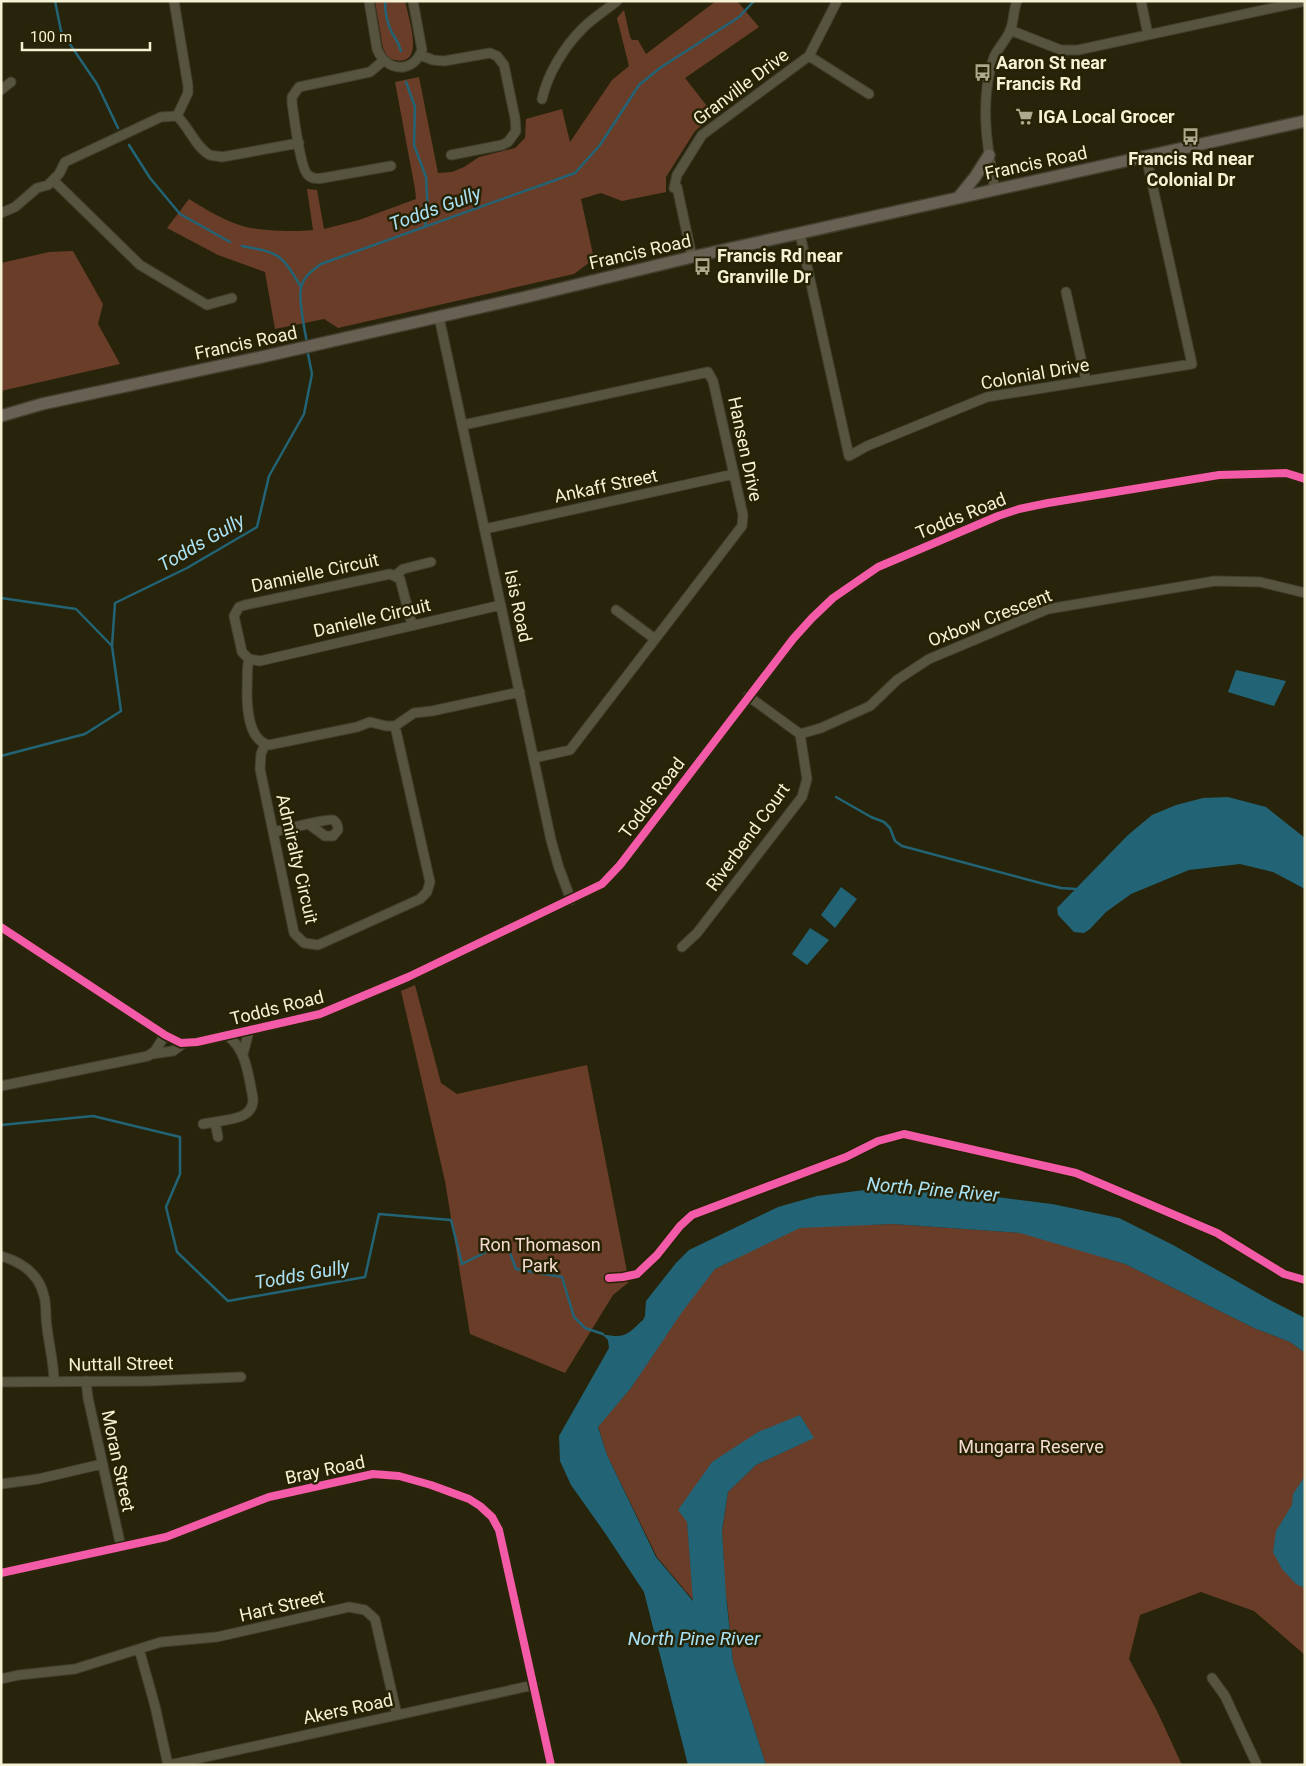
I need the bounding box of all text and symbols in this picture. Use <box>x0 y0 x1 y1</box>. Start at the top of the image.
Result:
scale bar <box>22 20 150 52</box>
text: 100 m <box>30 28 72 46</box>
street label: Granville Drive <box>689 44 793 129</box>
place label: Aaron St near Francis Rd <box>996 52 1107 94</box>
bus stop icon: Aaron St near Francis Rd <box>972 63 992 83</box>
place label: IGA Local Grocer <box>1038 106 1175 127</box>
supermarket icon: IGA Local Grocer <box>1014 107 1034 127</box>
bus stop icon: Francis Rd near Colonial Dr <box>1181 126 1201 146</box>
street label: Francis Road <box>983 141 1089 184</box>
place label: Francis Rd near Colonial Dr <box>1128 148 1254 190</box>
water label: Todds Gully <box>386 181 485 236</box>
street label: Francis Road <box>587 230 693 273</box>
place label: Francis Rd near Granville Dr <box>717 245 843 287</box>
bus stop icon: Francis Rd near Granville Dr <box>693 256 713 276</box>
street label: Francis Road <box>193 321 299 364</box>
street label: Colonial Drive <box>979 354 1091 393</box>
street label: Hansen Drive <box>724 395 767 503</box>
street label: Ankaff Street <box>552 464 660 507</box>
street label: Todds Road <box>913 488 1009 543</box>
water label: Todds Gully <box>154 508 250 576</box>
street label: Dannielle Circuit <box>249 549 381 596</box>
street label: Isis Road <box>501 568 536 644</box>
street label: Oxbow Crescent <box>925 584 1055 651</box>
street label: Danielle Circuit <box>311 594 433 641</box>
street label: Todds Road <box>614 753 689 842</box>
street label: Riverbend Court <box>701 779 794 895</box>
street label: Admiralty Circuit <box>272 792 323 926</box>
street label: Todds Road <box>228 986 326 1029</box>
water label: North Pine River <box>866 1172 1001 1207</box>
park label: Ron Thomason Park <box>479 1234 601 1276</box>
water label: Todds Gully <box>253 1255 353 1294</box>
street label: Nuttall Street <box>68 1352 174 1375</box>
street label: Moran Street <box>97 1408 140 1514</box>
park label: Mungarra Reserve <box>958 1436 1104 1457</box>
street label: Bray Road <box>283 1451 367 1488</box>
street label: Hart Street <box>237 1585 327 1626</box>
water label: North Pine River <box>628 1627 761 1650</box>
street label: Akers Road <box>301 1689 395 1728</box>

